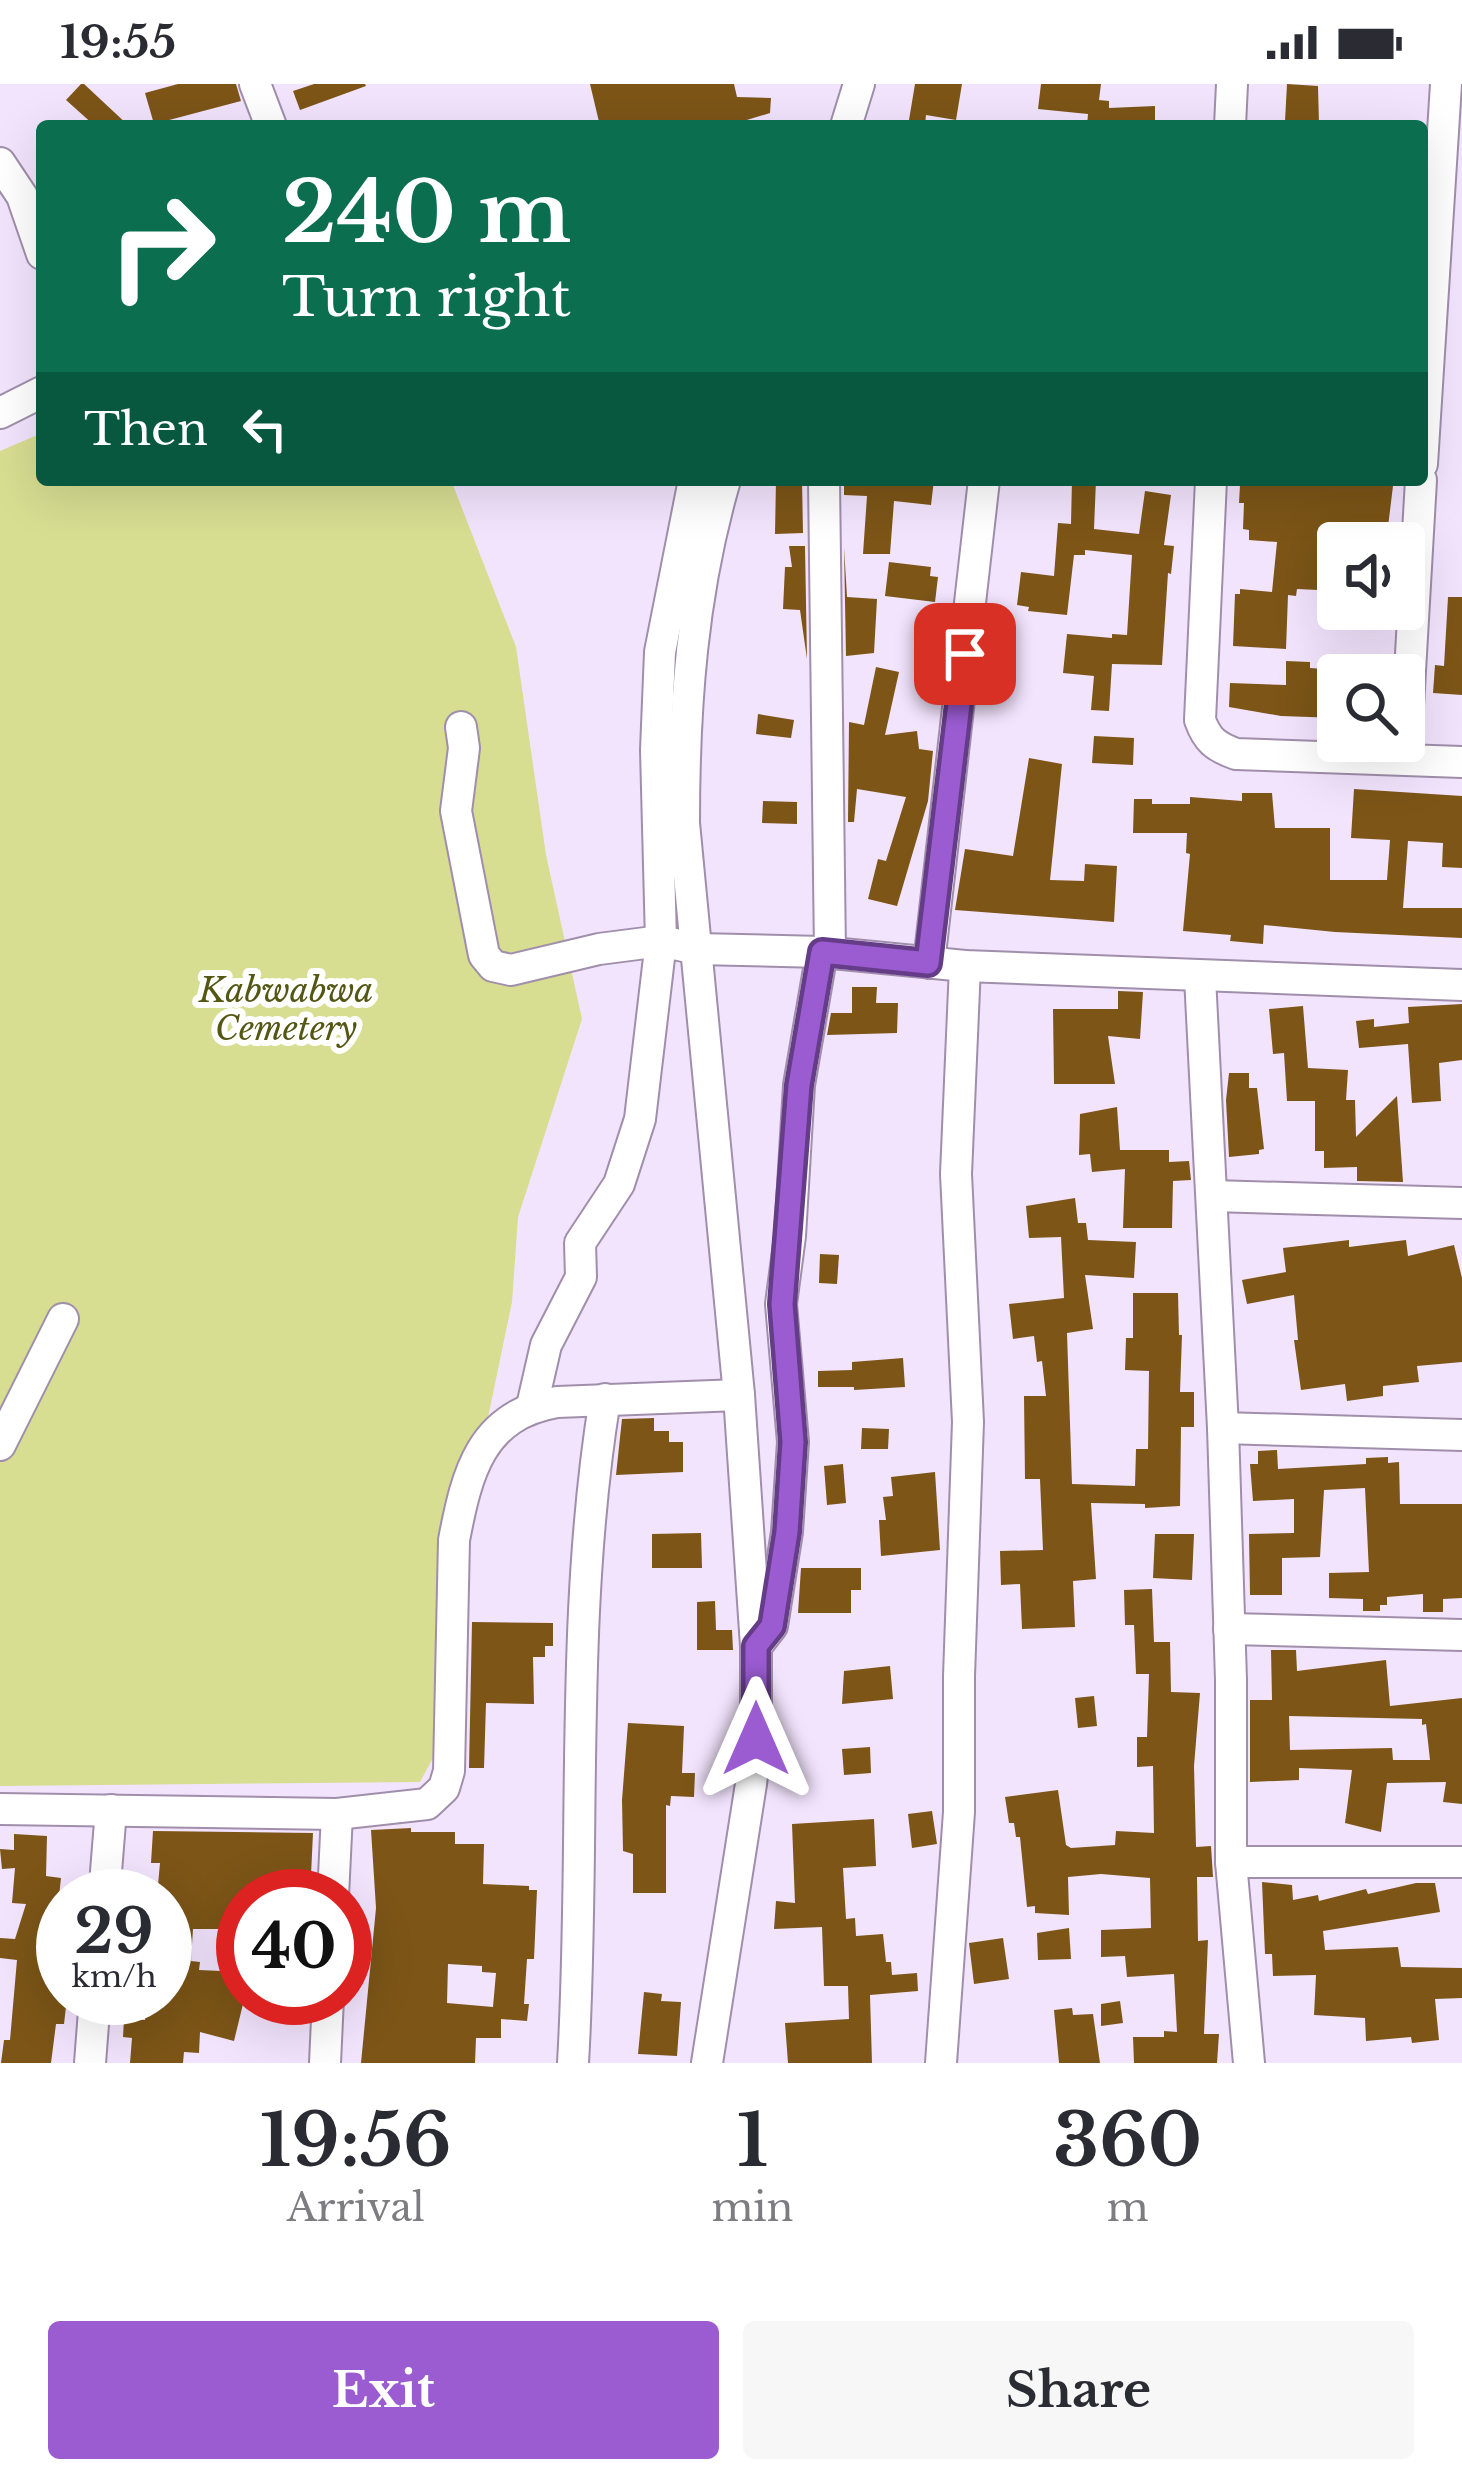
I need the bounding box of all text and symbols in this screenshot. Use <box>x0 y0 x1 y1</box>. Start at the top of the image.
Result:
text: 19:55 <box>60 14 176 70</box>
text: 240 m <box>282 161 571 265</box>
icon: right <box>84 168 240 324</box>
text: Turn right <box>282 264 571 331</box>
icon: left <box>232 396 298 462</box>
text: Then <box>84 401 208 457</box>
map controls <box>1317 522 1425 762</box>
button: sound <box>1317 522 1425 630</box>
pin <box>914 603 1016 705</box>
icon: arrive <box>932 621 998 687</box>
button: search <box>1317 654 1425 762</box>
park label: Kabwabwa Cemetery <box>198 970 373 1049</box>
position arrow <box>693 1676 819 1802</box>
speed limit sign: 40 <box>216 1869 372 2025</box>
text: 29 <box>74 1895 154 1969</box>
text: km/h <box>71 1958 157 1995</box>
text: 19:56 <box>260 2096 452 2185</box>
text: 1 <box>737 2096 768 2185</box>
text: 360 <box>1053 2096 1202 2185</box>
text: Arrival <box>287 2183 425 2232</box>
text: min <box>711 2183 794 2232</box>
text: m <box>1107 2183 1149 2232</box>
button: Exit <box>48 2321 719 2459</box>
button: Share <box>743 2321 1414 2459</box>

